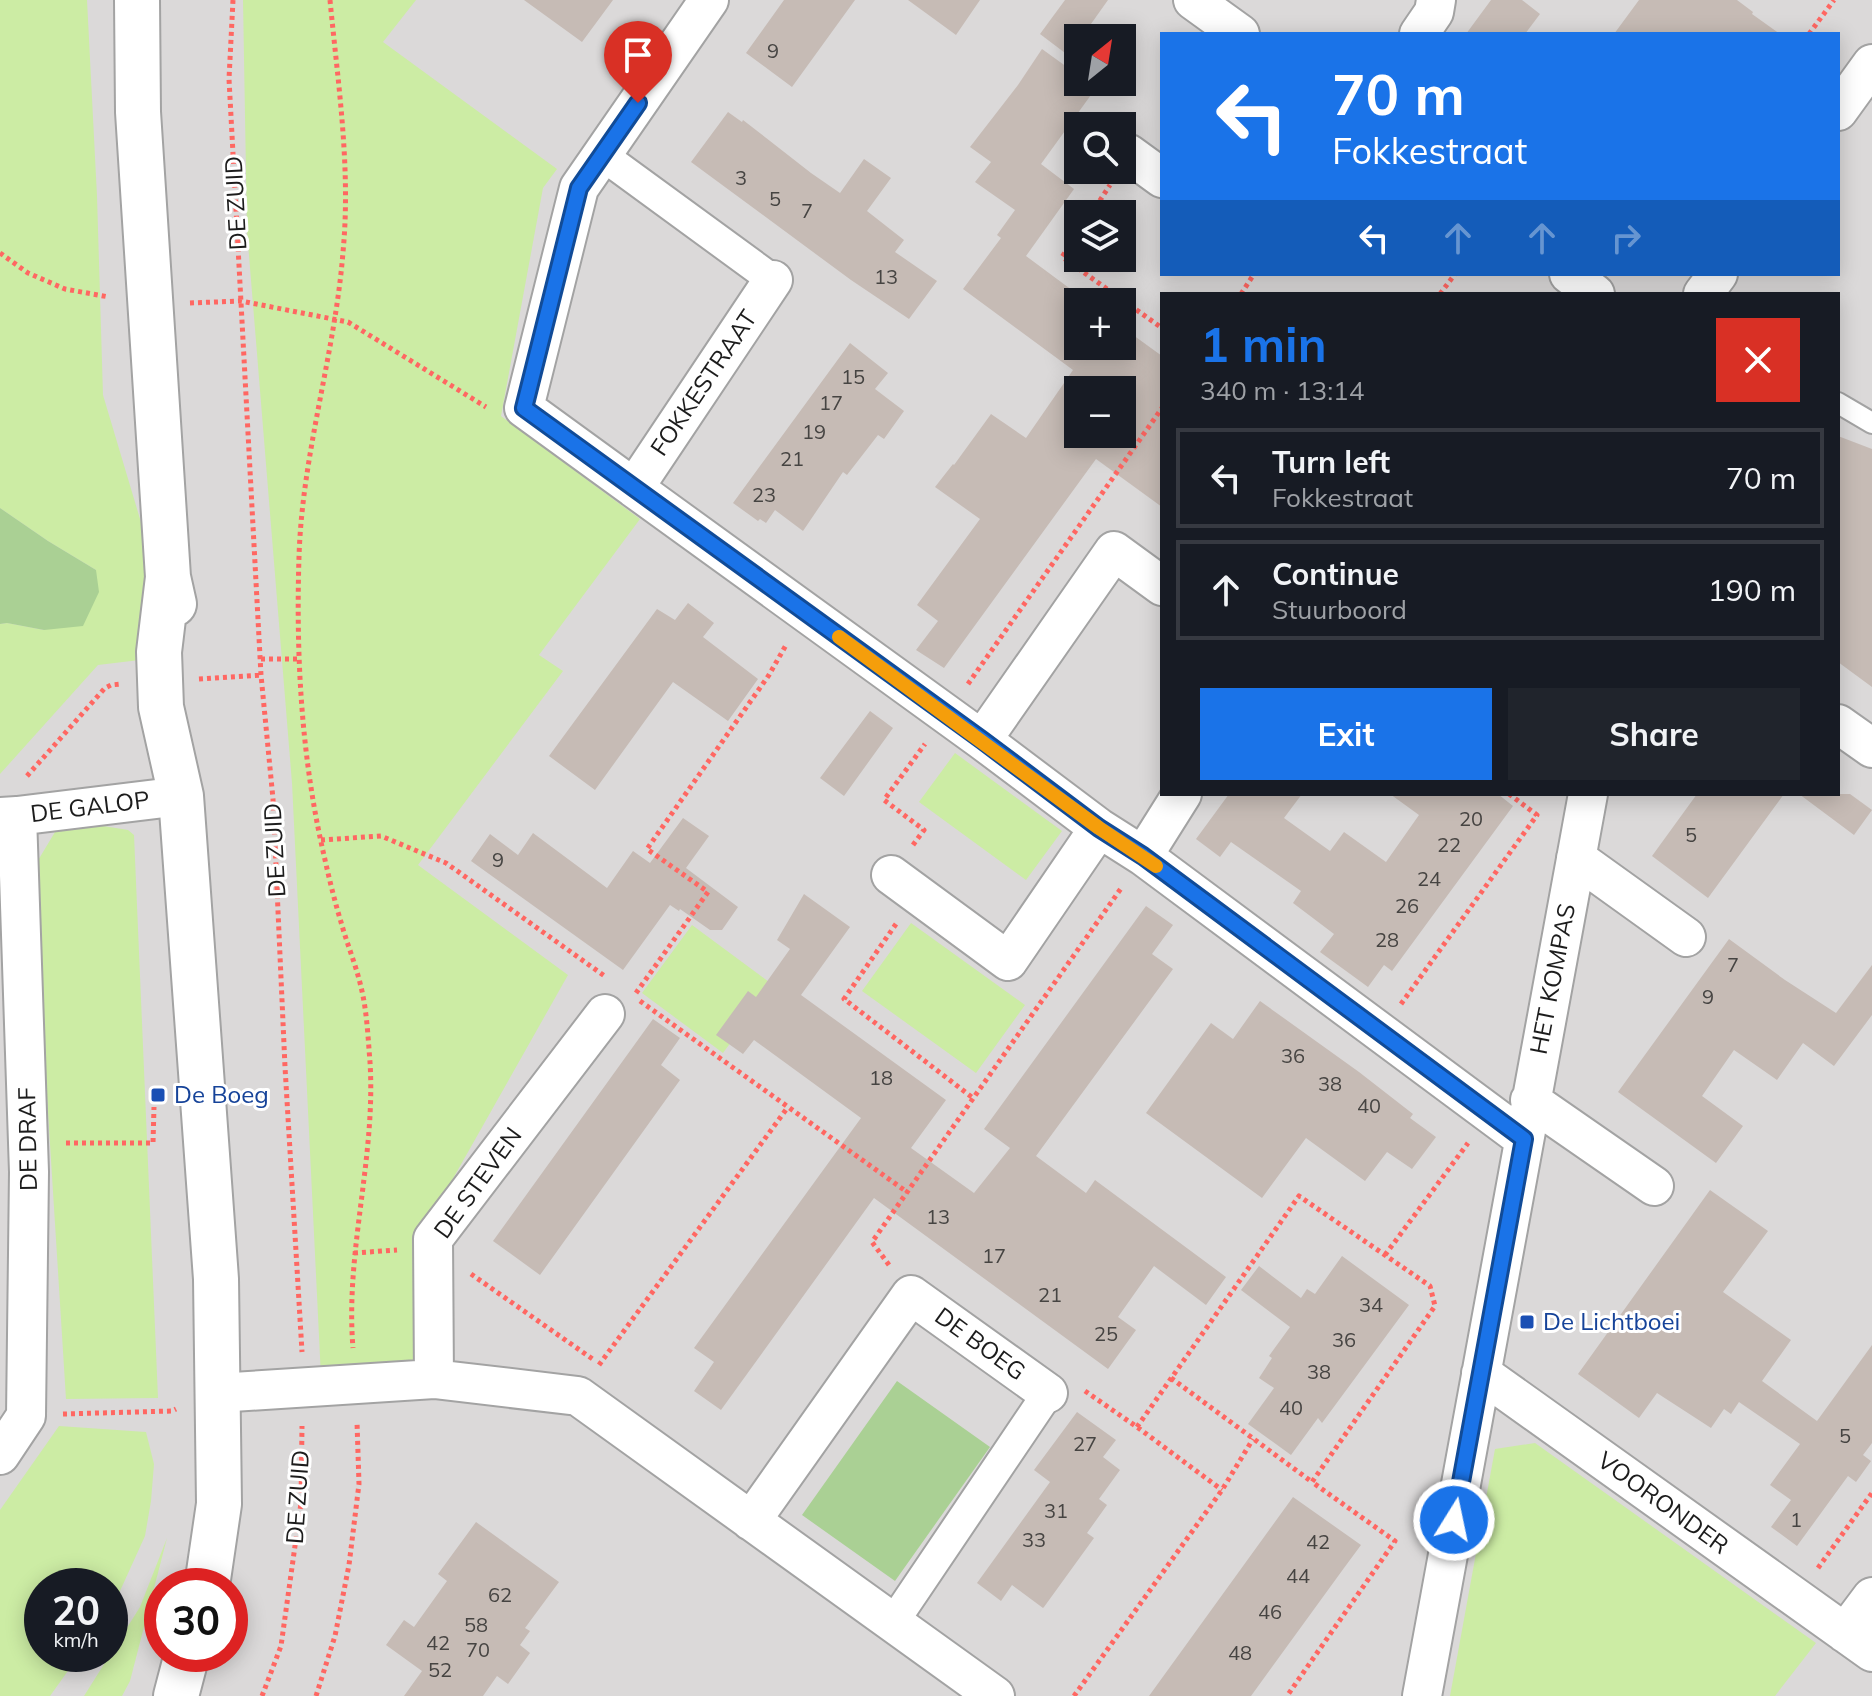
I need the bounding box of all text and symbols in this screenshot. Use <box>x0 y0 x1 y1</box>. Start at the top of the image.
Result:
pin <box>604 21 672 103</box>
north arrow <box>1064 24 1136 96</box>
map controls <box>1064 24 1136 448</box>
icon: arrive <box>616 33 660 77</box>
house number: 9 <box>767 38 779 63</box>
text: 70 m <box>1332 59 1465 129</box>
icon: left <box>1200 64 1304 168</box>
button: search <box>1064 112 1136 184</box>
text: Fokkestraat <box>1332 128 1527 173</box>
street label: DE ZUID <box>218 155 252 251</box>
house number: 3 <box>735 165 747 190</box>
house number: 5 <box>769 186 781 211</box>
house number: 7 <box>801 198 813 223</box>
button: layers <box>1064 200 1136 272</box>
icon: left <box>1352 216 1396 260</box>
icon: ahead <box>1436 216 1480 260</box>
icon: ahead <box>1520 216 1564 260</box>
icon: right <box>1604 216 1648 260</box>
house number: 13 <box>874 264 898 289</box>
button: + <box>1064 288 1136 360</box>
street label: FOKKESTRAAT <box>643 303 763 461</box>
text: 1 min <box>1200 314 1327 374</box>
button: close <box>1716 318 1800 402</box>
house number: 15 <box>841 364 865 389</box>
text: 340 m · 13:14 <box>1200 374 1364 407</box>
button: − <box>1064 376 1136 448</box>
house number: 17 <box>819 390 843 415</box>
house number: 19 <box>802 419 826 444</box>
text: Turn left <box>1272 443 1390 481</box>
house number: 21 <box>780 446 804 471</box>
icon: left <box>1204 456 1248 500</box>
text: 70 m <box>1726 459 1796 497</box>
text: Fokkestraat <box>1272 481 1413 514</box>
house number: 23 <box>752 482 776 507</box>
text: Continue <box>1272 555 1399 593</box>
icon: ahead <box>1204 568 1248 612</box>
text: 190 m <box>1708 571 1796 609</box>
text: Stuurboord <box>1272 593 1407 626</box>
button: Exit <box>1200 688 1492 780</box>
button: Share <box>1508 688 1800 780</box>
street label: DE GALOP <box>29 784 151 828</box>
street label: DE ZUID <box>257 802 291 898</box>
house number: 20 <box>1459 806 1483 831</box>
house number: 5 <box>1685 822 1697 847</box>
house number: 22 <box>1437 832 1461 857</box>
house number: 9 <box>492 847 504 872</box>
house number: 24 <box>1417 866 1441 891</box>
house number: 26 <box>1395 893 1419 918</box>
street label: HET KOMPAS <box>1523 901 1581 1057</box>
house number: 28 <box>1375 927 1399 952</box>
house number: 7 <box>1727 952 1739 977</box>
house number: 9 <box>1702 984 1714 1009</box>
house number: 36 <box>1281 1043 1305 1068</box>
house number: 18 <box>869 1065 893 1090</box>
house number: 38 <box>1318 1071 1342 1096</box>
place label: De Boeg <box>174 1079 269 1109</box>
marker: De Boeg <box>149 1086 167 1104</box>
street label: DE DRAF <box>11 1087 43 1191</box>
house number: 40 <box>1357 1093 1381 1118</box>
street label: DE STEVEN <box>427 1121 528 1244</box>
house number: 13 <box>926 1204 950 1229</box>
house number: 17 <box>982 1243 1006 1268</box>
house number: 21 <box>1038 1282 1062 1307</box>
house number: 34 <box>1359 1292 1383 1317</box>
street label: DE BOEG <box>929 1300 1032 1386</box>
place label: De Lichtboei <box>1543 1306 1680 1336</box>
marker: De Lichtboei <box>1518 1313 1536 1331</box>
house number: 25 <box>1094 1321 1118 1346</box>
house number: 36 <box>1332 1327 1356 1352</box>
house number: 38 <box>1307 1359 1331 1384</box>
house number: 40 <box>1279 1395 1303 1420</box>
house number: 5 <box>1839 1423 1851 1448</box>
house number: 27 <box>1073 1431 1097 1456</box>
street label: VOORONDER <box>1592 1444 1735 1560</box>
street label: DE ZUID <box>279 1449 315 1545</box>
position arrow <box>1412 1478 1496 1562</box>
house number: 31 <box>1044 1498 1068 1523</box>
house number: 1 <box>1790 1507 1802 1532</box>
house number: 33 <box>1022 1527 1046 1552</box>
house number: 42 <box>1306 1529 1330 1554</box>
house number: 44 <box>1286 1563 1310 1588</box>
speed limit sign: 30 <box>144 1568 248 1672</box>
house number: 62 <box>488 1582 512 1607</box>
text: 20 <box>52 1585 100 1635</box>
house number: 46 <box>1258 1599 1282 1624</box>
house number: 58 <box>464 1612 488 1637</box>
text: km/h <box>53 1627 99 1652</box>
house number: 42 <box>426 1630 450 1655</box>
house number: 70 <box>466 1637 490 1662</box>
house number: 48 <box>1228 1640 1252 1665</box>
house number: 52 <box>428 1657 452 1682</box>

